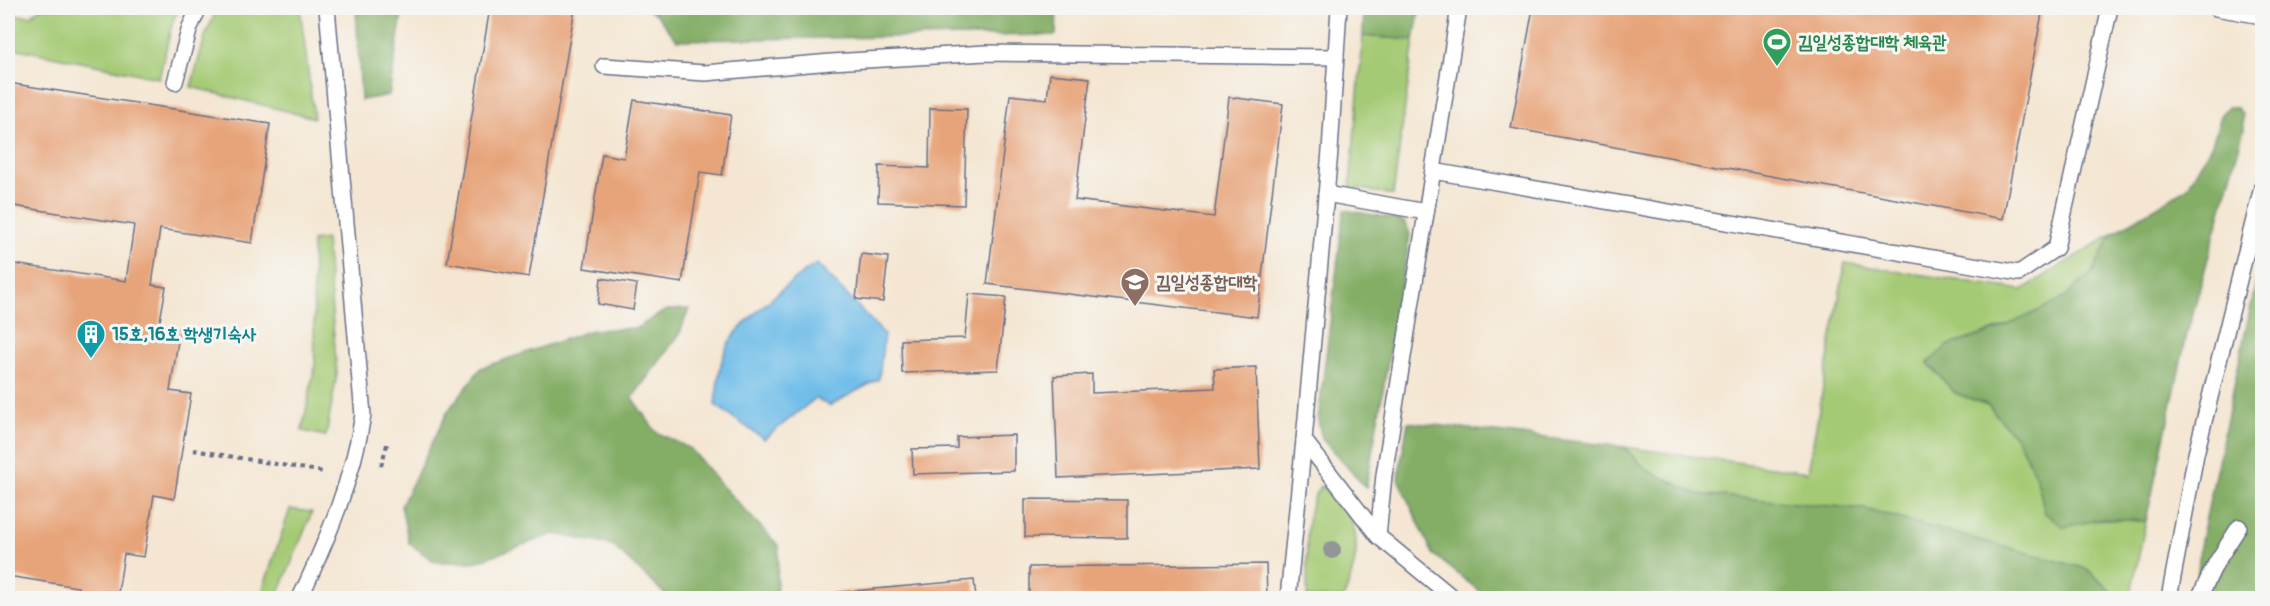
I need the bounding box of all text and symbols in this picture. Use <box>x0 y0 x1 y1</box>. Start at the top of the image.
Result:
sports icon: 김일성종합대학 체육관 <box>1761 26 1793 68</box>
place label: 김일성종합대학 체육관 <box>1798 31 1947 54</box>
school or university icon: 김일성종합대학 <box>1119 266 1151 308</box>
place label: 김일성종합대학 <box>1156 271 1258 294</box>
building icon: 15호,16호 학생기숙사 <box>75 318 107 360</box>
place label: 15호,16호 학생기숙사 <box>112 323 257 346</box>

